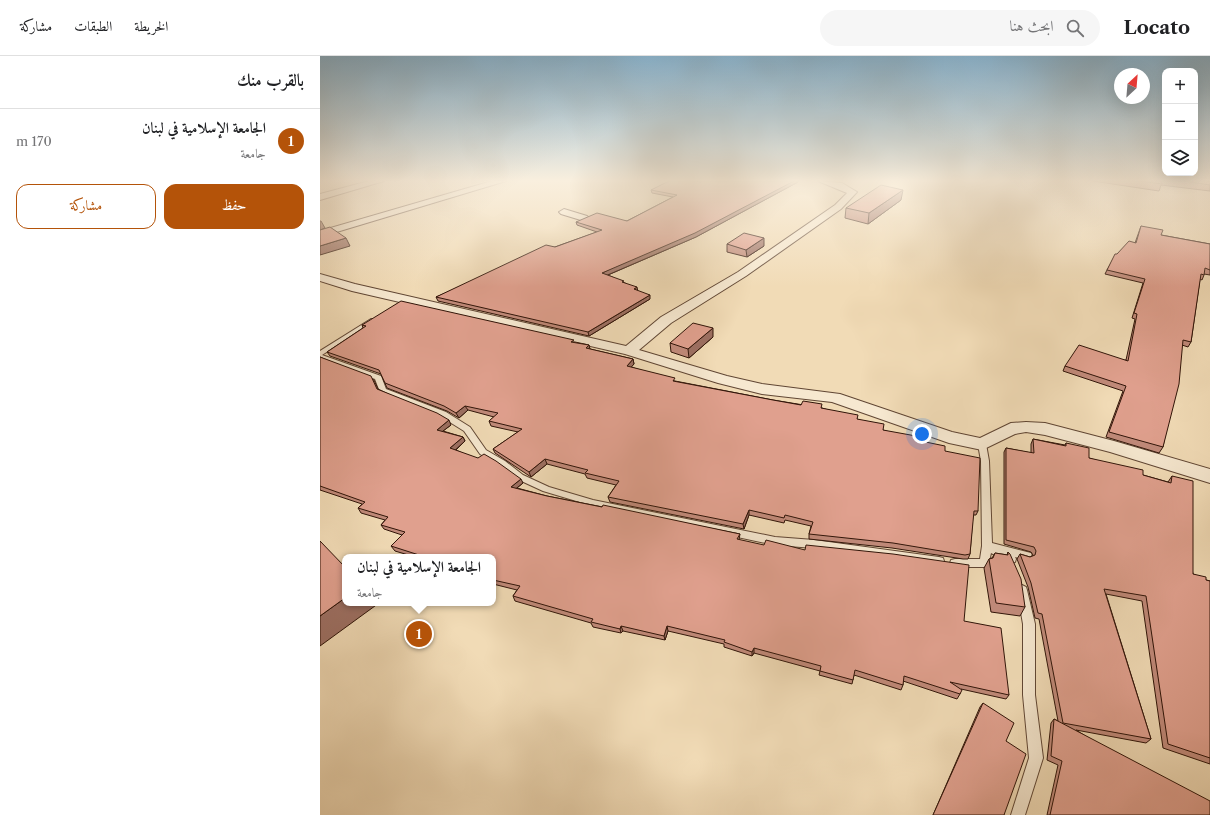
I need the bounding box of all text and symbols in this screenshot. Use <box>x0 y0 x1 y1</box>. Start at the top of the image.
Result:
search box <box>820 10 1100 46</box>
text: ابحث هنا <box>1010 16 1054 35</box>
text: Locato <box>1124 16 1190 39</box>
text: مشاركة <box>20 17 52 35</box>
text: الطبقات <box>74 17 112 35</box>
text: الخريطة <box>134 17 168 35</box>
icon: search <box>1064 17 1086 39</box>
north arrow <box>1114 68 1150 104</box>
map controls <box>1162 68 1198 176</box>
button: + <box>1162 68 1198 104</box>
text: بالقرب منك <box>237 70 304 90</box>
button: − <box>1162 104 1198 140</box>
text: الجامعة الإسلامية في لبنان <box>142 118 266 137</box>
text: 170 m <box>16 133 52 149</box>
text: 1 <box>288 133 294 149</box>
button: layers <box>1162 140 1198 176</box>
text: جامعة <box>240 145 266 161</box>
button: مشاركة <box>16 184 156 229</box>
button: حفظ <box>164 184 304 229</box>
your location <box>912 424 932 444</box>
popup <box>342 554 496 606</box>
text: الجامعة الإسلامية في لبنان <box>357 557 481 576</box>
text: جامعة <box>357 584 383 600</box>
pin: 1 <box>406 619 432 649</box>

